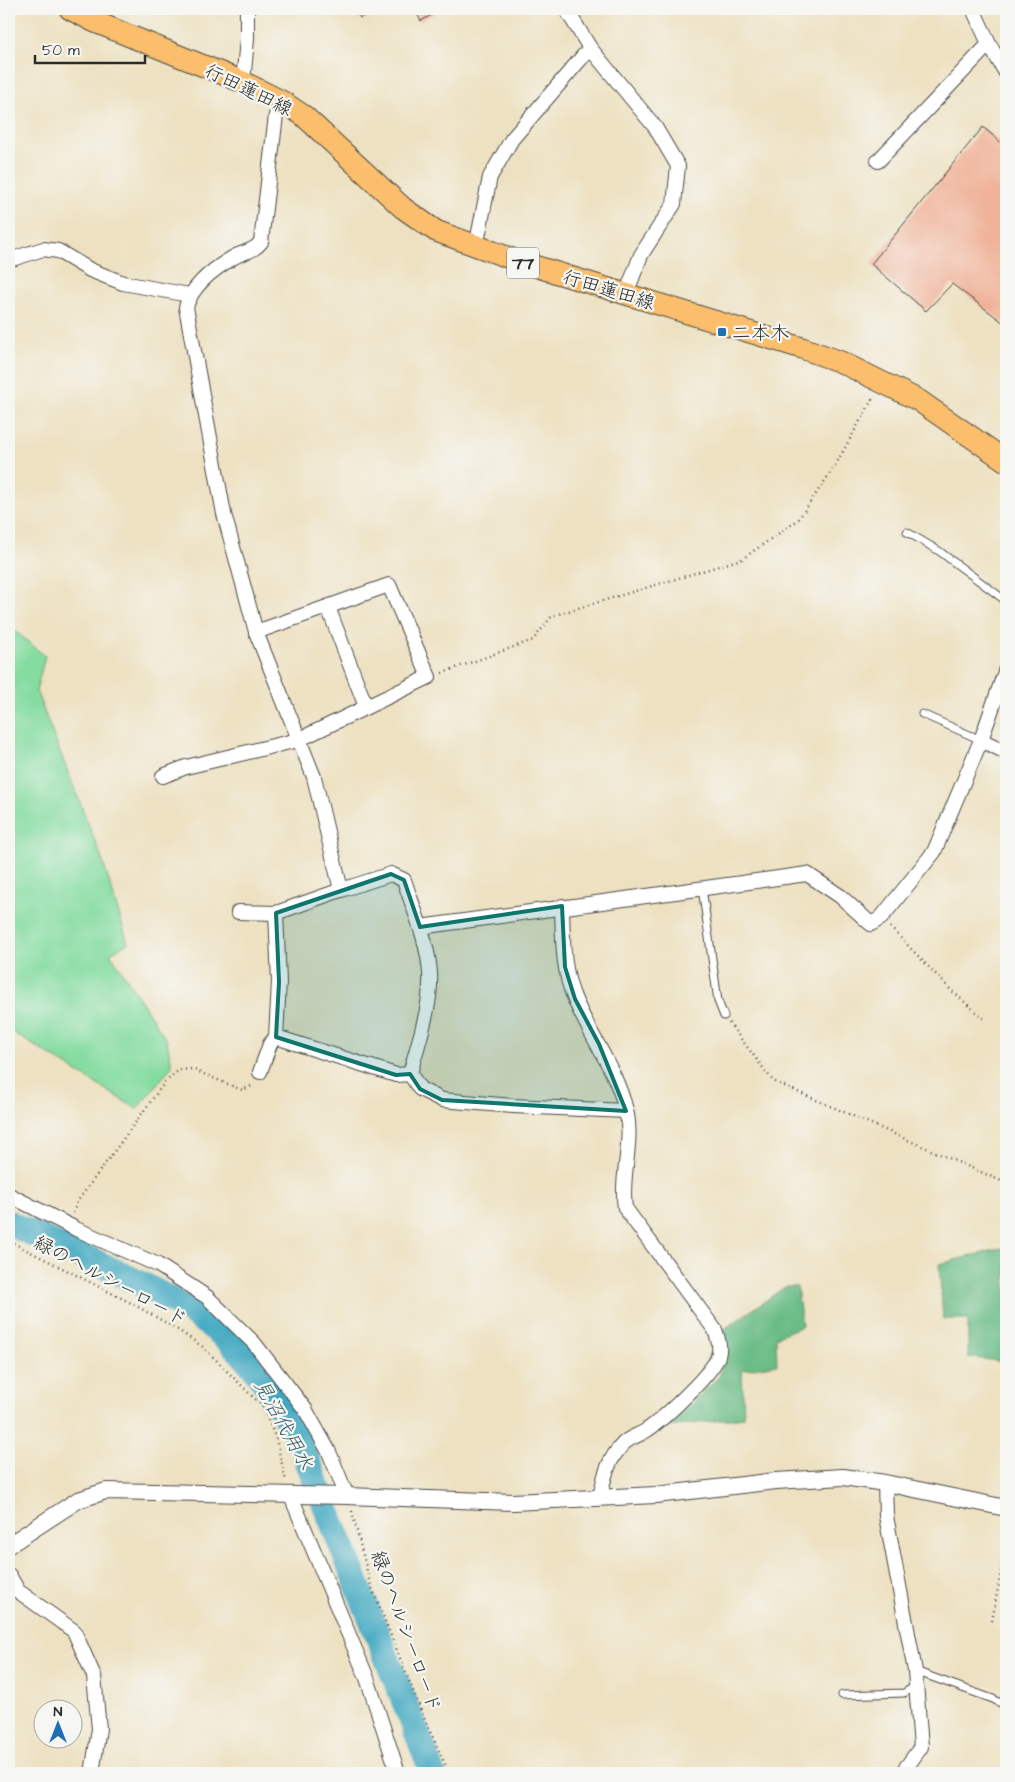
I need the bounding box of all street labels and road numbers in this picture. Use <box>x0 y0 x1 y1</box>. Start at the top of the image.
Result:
street label: 行田蓮田線 <box>200 57 297 123</box>
road number: 77 <box>507 248 539 278</box>
street label: 行田蓮田線 <box>559 264 658 317</box>
street label: 緑のヘルシーロード <box>29 1229 192 1333</box>
street label: 緑のヘルシーロード <box>364 1547 447 1716</box>

